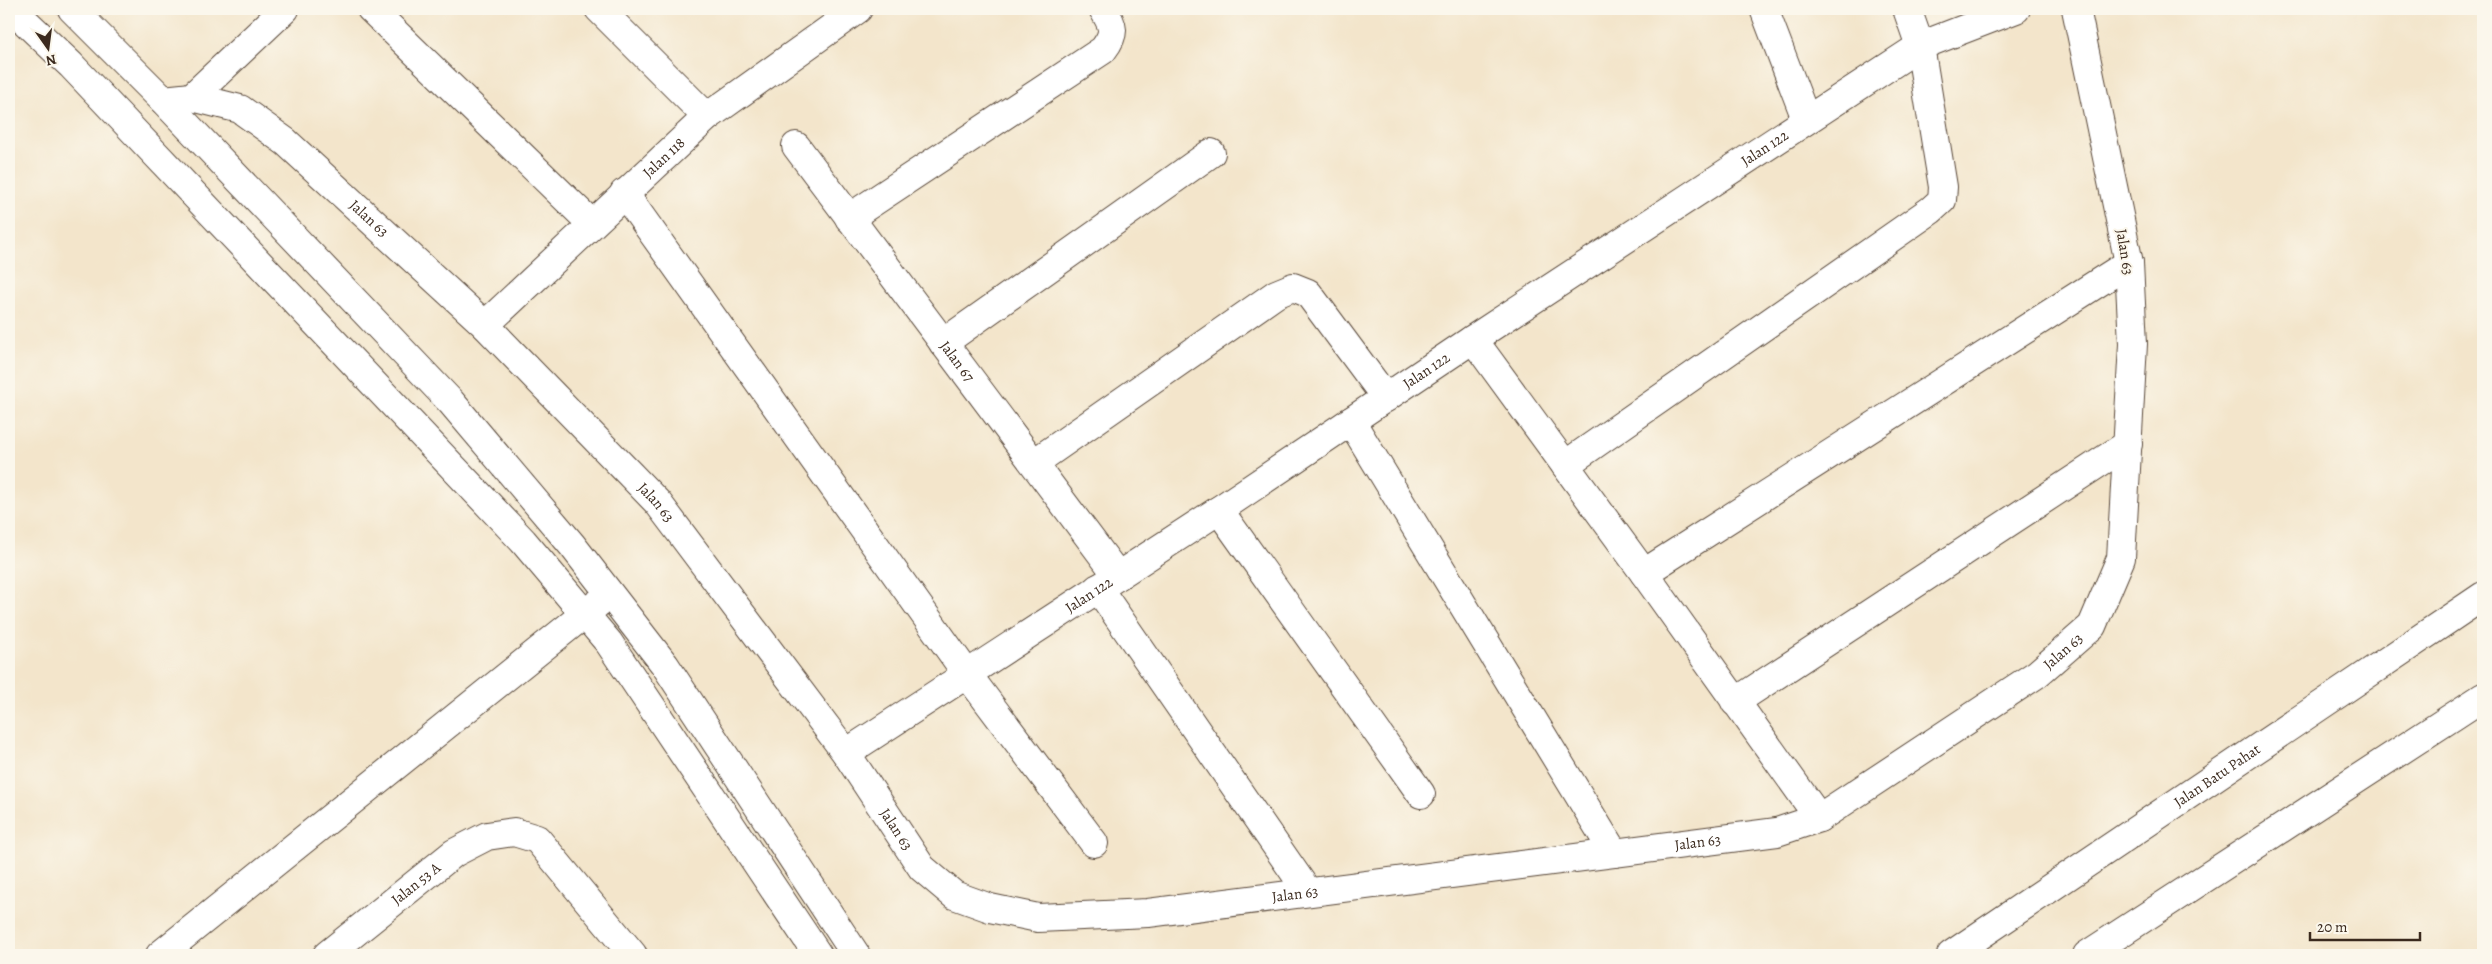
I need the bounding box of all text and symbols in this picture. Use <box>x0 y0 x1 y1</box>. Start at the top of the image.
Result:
north arrow <box>22 22 72 72</box>
text: N <box>44 50 58 71</box>
street label: Jalan 122 <box>1737 125 1792 171</box>
street label: Jalan 118 <box>638 133 689 182</box>
street label: Jalan 63 <box>345 195 393 241</box>
street label: Jalan 63 <box>2111 227 2139 277</box>
street label: Jalan 67 <box>935 337 980 387</box>
street label: Jalan 122 <box>1399 347 1454 394</box>
street label: Jalan 63 <box>633 478 679 526</box>
street label: Jalan 122 <box>1061 572 1117 617</box>
street label: Jalan 63 <box>2039 628 2087 674</box>
street label: Jalan Batu Pahat <box>2170 739 2264 812</box>
street label: Jalan 63 <box>875 804 918 854</box>
street label: Jalan 63 <box>1673 829 1722 855</box>
street label: Jalan 53 A <box>387 858 445 910</box>
street label: Jalan 63 <box>1271 881 1319 907</box>
scale bar <box>2310 909 2420 941</box>
text: 20 m <box>2317 917 2348 937</box>

